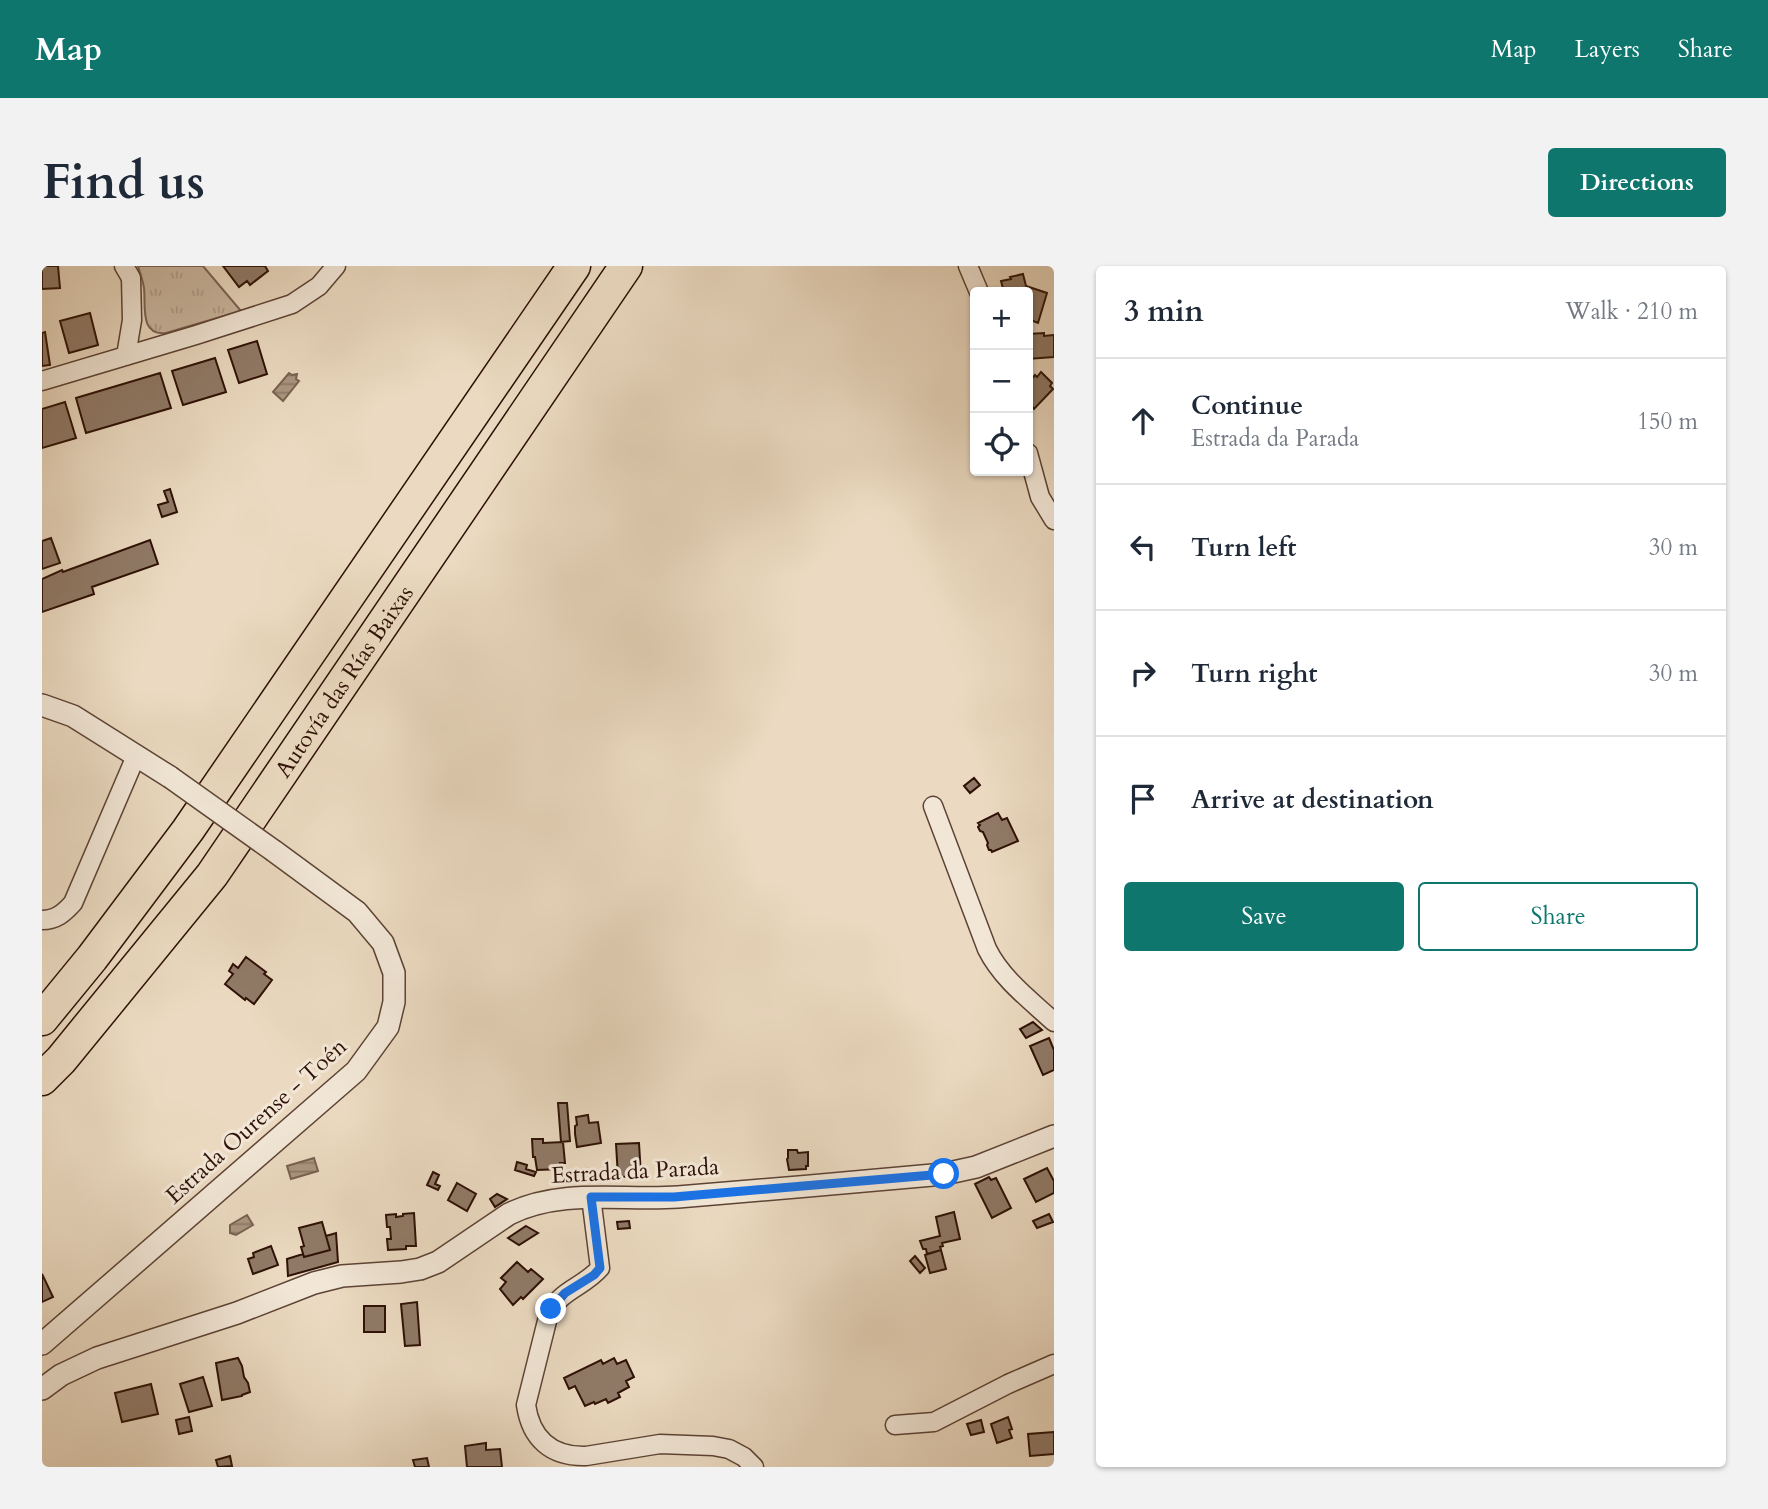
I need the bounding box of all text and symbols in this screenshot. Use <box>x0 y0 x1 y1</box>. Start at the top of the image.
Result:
text: Map <box>35 27 102 72</box>
text: Map <box>1491 33 1537 66</box>
text: Layers <box>1575 33 1640 66</box>
text: Share <box>1678 33 1733 66</box>
button: Directions <box>1548 148 1726 217</box>
text: Find us <box>42 149 205 216</box>
map controls <box>970 287 1033 476</box>
button: + <box>970 287 1033 350</box>
text: 3 min <box>1124 291 1204 332</box>
text: Walk · 210 m <box>1565 296 1698 327</box>
button: − <box>970 350 1033 413</box>
text: Continue <box>1191 388 1303 423</box>
icon: ahead <box>1124 402 1162 440</box>
text: 150 m <box>1637 406 1698 437</box>
button: locate <box>970 413 1033 476</box>
text: Estrada da Parada <box>1191 423 1359 454</box>
icon: left <box>1124 528 1162 566</box>
text: Turn left <box>1191 530 1296 565</box>
text: 30 m <box>1649 532 1698 563</box>
street label: Autovía das Rías Baixas <box>267 579 420 784</box>
icon: right <box>1124 654 1162 692</box>
text: Turn right <box>1191 656 1318 691</box>
text: 30 m <box>1649 658 1698 689</box>
icon: arrive <box>1124 780 1162 818</box>
text: Arrive at destination <box>1191 782 1434 817</box>
button: Save <box>1124 882 1404 951</box>
button: Share <box>1418 882 1698 951</box>
street label: Estrada Ourense - Toén <box>159 1031 353 1211</box>
street label: Estrada da Parada <box>550 1151 720 1191</box>
route start <box>928 1158 959 1189</box>
route end <box>535 1293 566 1324</box>

